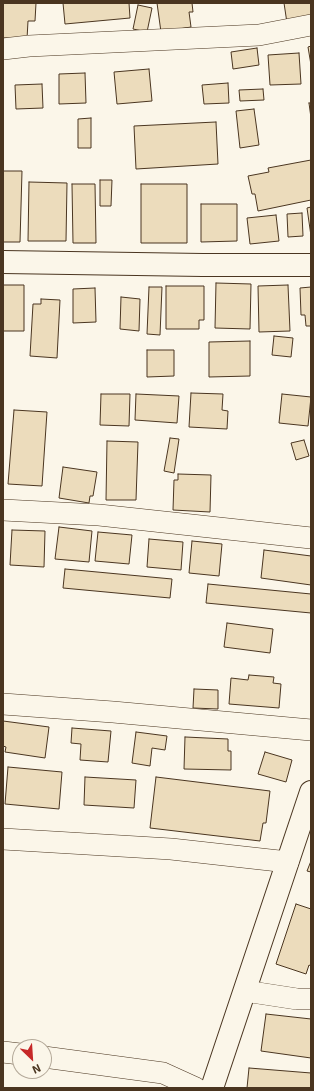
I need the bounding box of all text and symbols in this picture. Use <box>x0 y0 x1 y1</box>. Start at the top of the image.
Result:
north arrow <box>12 1039 52 1079</box>
text: N <box>31 1062 43 1077</box>

